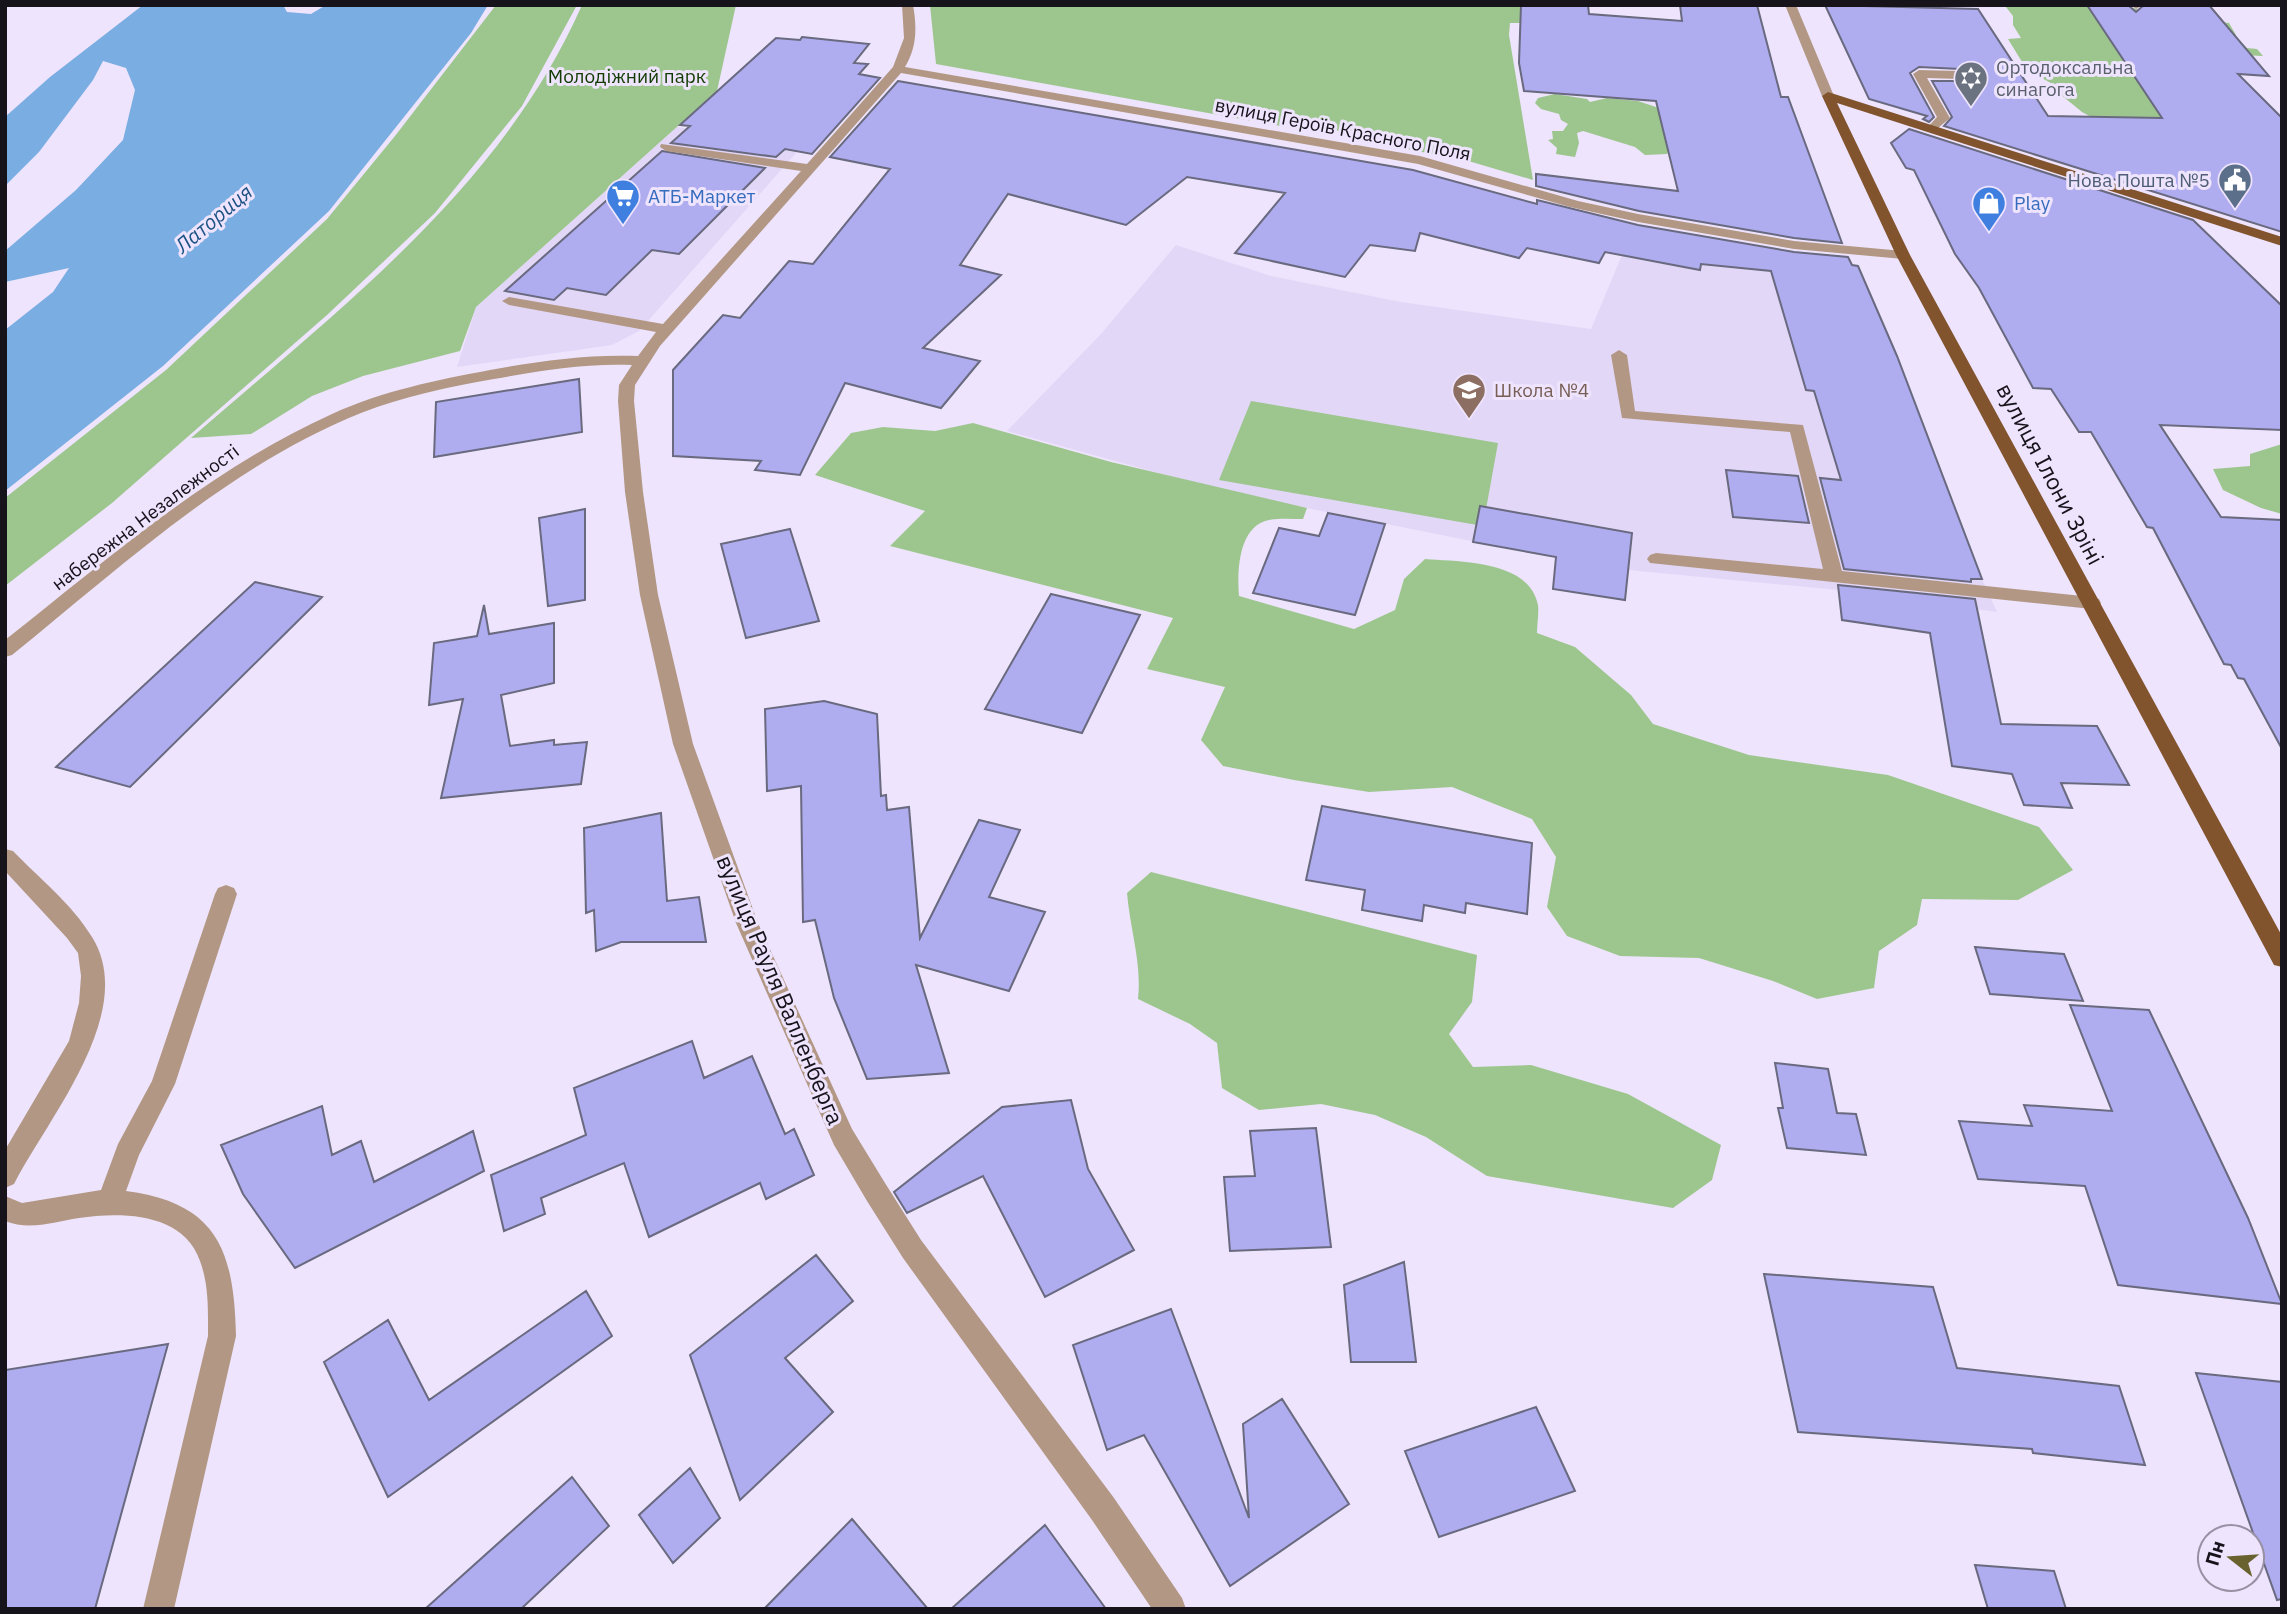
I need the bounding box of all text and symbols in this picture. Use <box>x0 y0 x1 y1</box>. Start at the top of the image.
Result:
place label: Ортодоксальна синагога <box>1996 55 2134 101</box>
synagogue icon: Ортодоксальна синагога <box>1952 59 1990 108</box>
park label: Молодіжний парк <box>548 64 706 88</box>
street label: вулиця Героїв Красного Поля <box>1213 92 1473 166</box>
public building icon: Нова Пошта №5 <box>2216 161 2254 210</box>
place label: Нова Пошта №5 <box>2068 168 2210 192</box>
supermarket icon: АТБ-Маркет <box>604 177 642 226</box>
water label: Латориця <box>168 178 258 260</box>
place label: АТБ-Маркет <box>648 184 755 208</box>
shop icon: Play <box>1970 184 2008 233</box>
place label: Play <box>2014 191 2051 215</box>
school or university icon: Школа №4 <box>1450 371 1488 420</box>
place label: Школа №4 <box>1494 378 1589 402</box>
street label: вулиця Ілони Зріні <box>1990 378 2111 570</box>
street label: набережна Незалежності <box>47 439 243 595</box>
street label: вулиця Рауля Валленберга <box>710 850 851 1129</box>
north arrow <box>2196 1523 2266 1593</box>
text: Пн <box>2200 1538 2230 1569</box>

